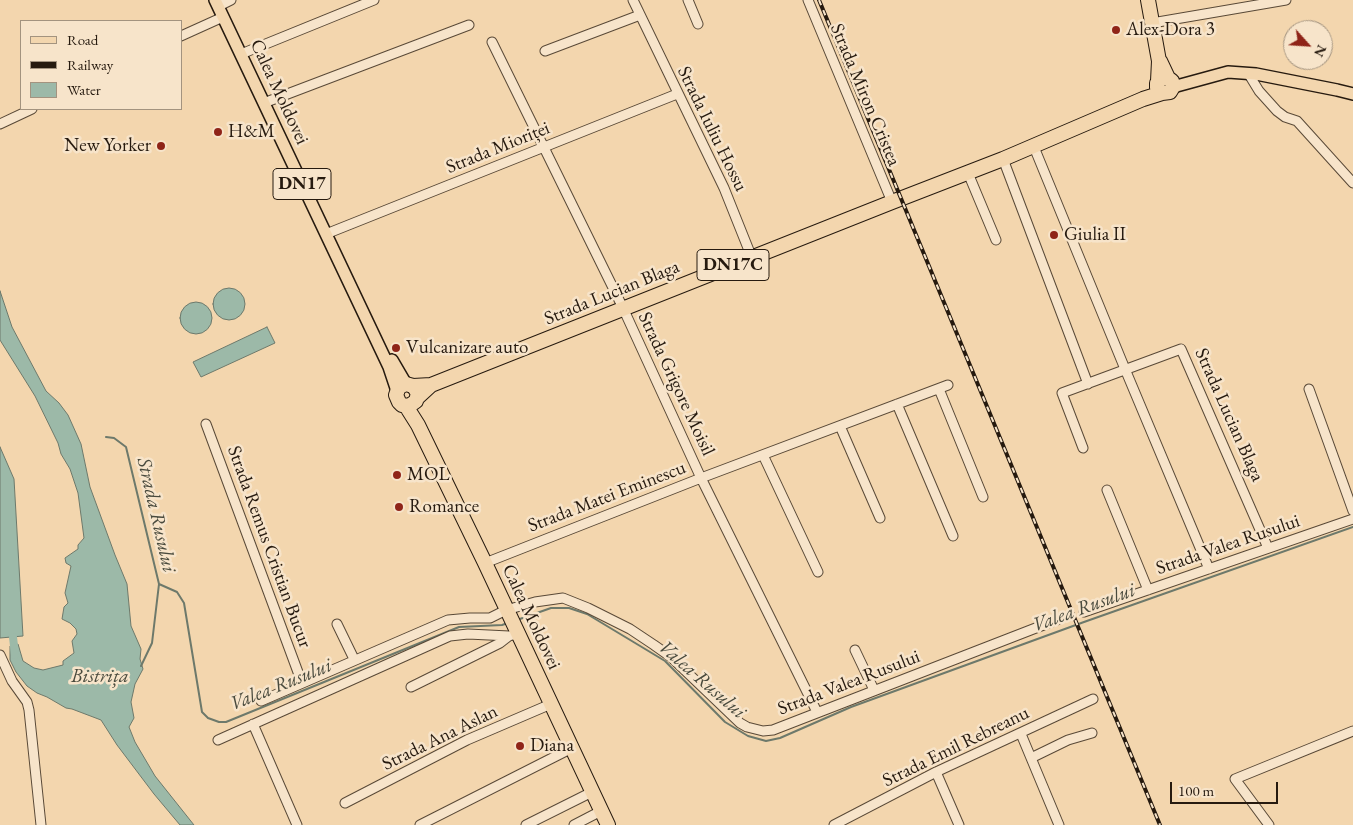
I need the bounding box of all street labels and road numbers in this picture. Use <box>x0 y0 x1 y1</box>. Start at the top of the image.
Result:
street label: Strada Miron Cristea <box>825 20 905 170</box>
street label: Calea Moldovei <box>245 36 313 148</box>
street label: Strada Iuliu Hossu <box>672 63 752 195</box>
street label: Strada Mioriței <box>443 117 553 179</box>
road number: DN17 <box>273 168 331 200</box>
road number: DN17C <box>697 250 769 280</box>
street label: Strada Lucian Blaga <box>541 256 683 330</box>
street label: Strada Grigore Moisil <box>633 309 719 459</box>
street label: Strada Lucian Blaga <box>1189 345 1269 485</box>
street label: Strada Remus Cristian Bucur <box>222 443 316 651</box>
street label: Strada Matei Eminescu <box>525 456 689 538</box>
street label: Strada Valea Rusului <box>1153 510 1303 580</box>
street label: Calea Moldovei <box>497 561 565 673</box>
street label: Strada Valea Rusului <box>775 645 923 721</box>
street label: Strada Ana Aslan <box>378 700 502 776</box>
street label: Strada Emil Rebreanu <box>879 702 1033 792</box>

